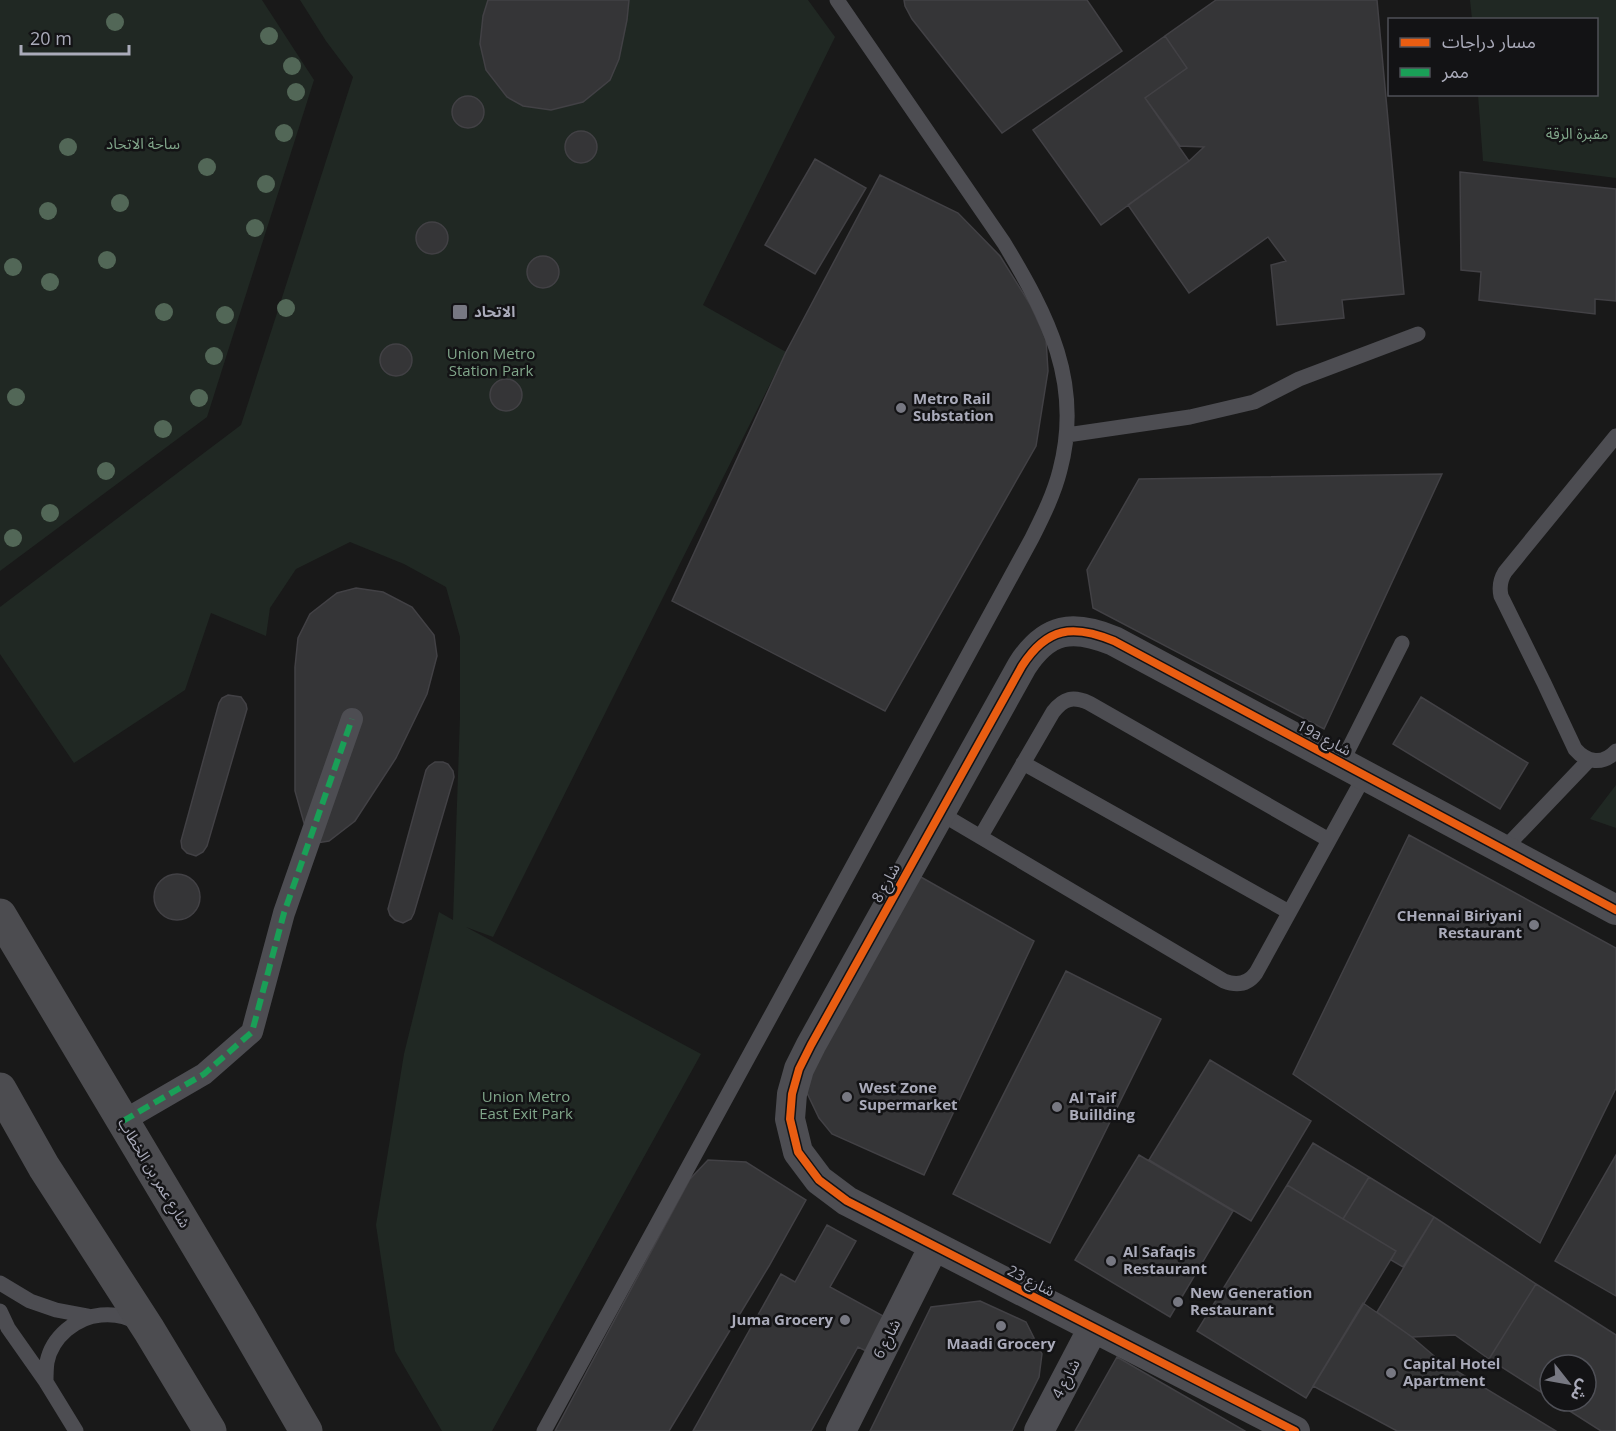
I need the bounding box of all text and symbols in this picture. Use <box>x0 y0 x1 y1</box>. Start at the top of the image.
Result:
scale bar <box>21 18 129 56</box>
legend <box>1388 18 1598 96</box>
text: 20 m <box>30 26 72 50</box>
text: مسار دراجات <box>1442 29 1536 53</box>
text: ممر <box>1441 59 1469 83</box>
park label: مقبرة الرقة <box>1546 123 1608 143</box>
park label: ساحة الاتحاد <box>106 133 180 153</box>
place label: الاتحاد <box>474 301 515 321</box>
marker: الاتحاد <box>451 303 469 321</box>
park label: Union Metro Station Park <box>447 343 535 380</box>
place label: Metro Rail Substation <box>913 388 994 425</box>
marker: Metro Rail Substation <box>894 401 908 415</box>
street label: 19a شارع <box>1292 715 1355 762</box>
street label: شارع 8 <box>866 859 907 907</box>
place label: CHennai Biriyani Restaurant <box>1397 905 1522 942</box>
marker: CHennai Biriyani Restaurant <box>1527 918 1541 932</box>
place label: West Zone Supermarket <box>859 1077 958 1114</box>
park label: Union Metro East Exit Park <box>479 1086 573 1123</box>
place label: Al Taif Buillding <box>1069 1087 1136 1124</box>
marker: West Zone Supermarket <box>840 1090 854 1104</box>
marker: Al Taif Buillding <box>1050 1100 1064 1114</box>
street label: شارع عمر بن الخطاب <box>112 1114 196 1233</box>
place label: Al Safaqis Restaurant <box>1123 1241 1207 1278</box>
marker: Al Safaqis Restaurant <box>1104 1254 1118 1268</box>
street label: شارع 23 <box>1003 1260 1059 1303</box>
place label: New Generation Restaurant <box>1190 1282 1312 1319</box>
marker: New Generation Restaurant <box>1171 1295 1185 1309</box>
place label: Juma Grocery <box>730 1309 833 1329</box>
marker: Juma Grocery <box>838 1313 852 1327</box>
street label: شارع 6 <box>868 1315 907 1363</box>
marker: Maadi Grocery <box>994 1319 1008 1333</box>
place label: Maadi Grocery <box>946 1333 1056 1353</box>
place label: Capital Hotel Apartment <box>1403 1353 1500 1390</box>
north arrow <box>1538 1353 1598 1413</box>
street label: شارع 4 <box>1046 1355 1086 1403</box>
marker: Capital Hotel Apartment <box>1384 1366 1398 1380</box>
text: ش <box>1566 1376 1596 1406</box>

